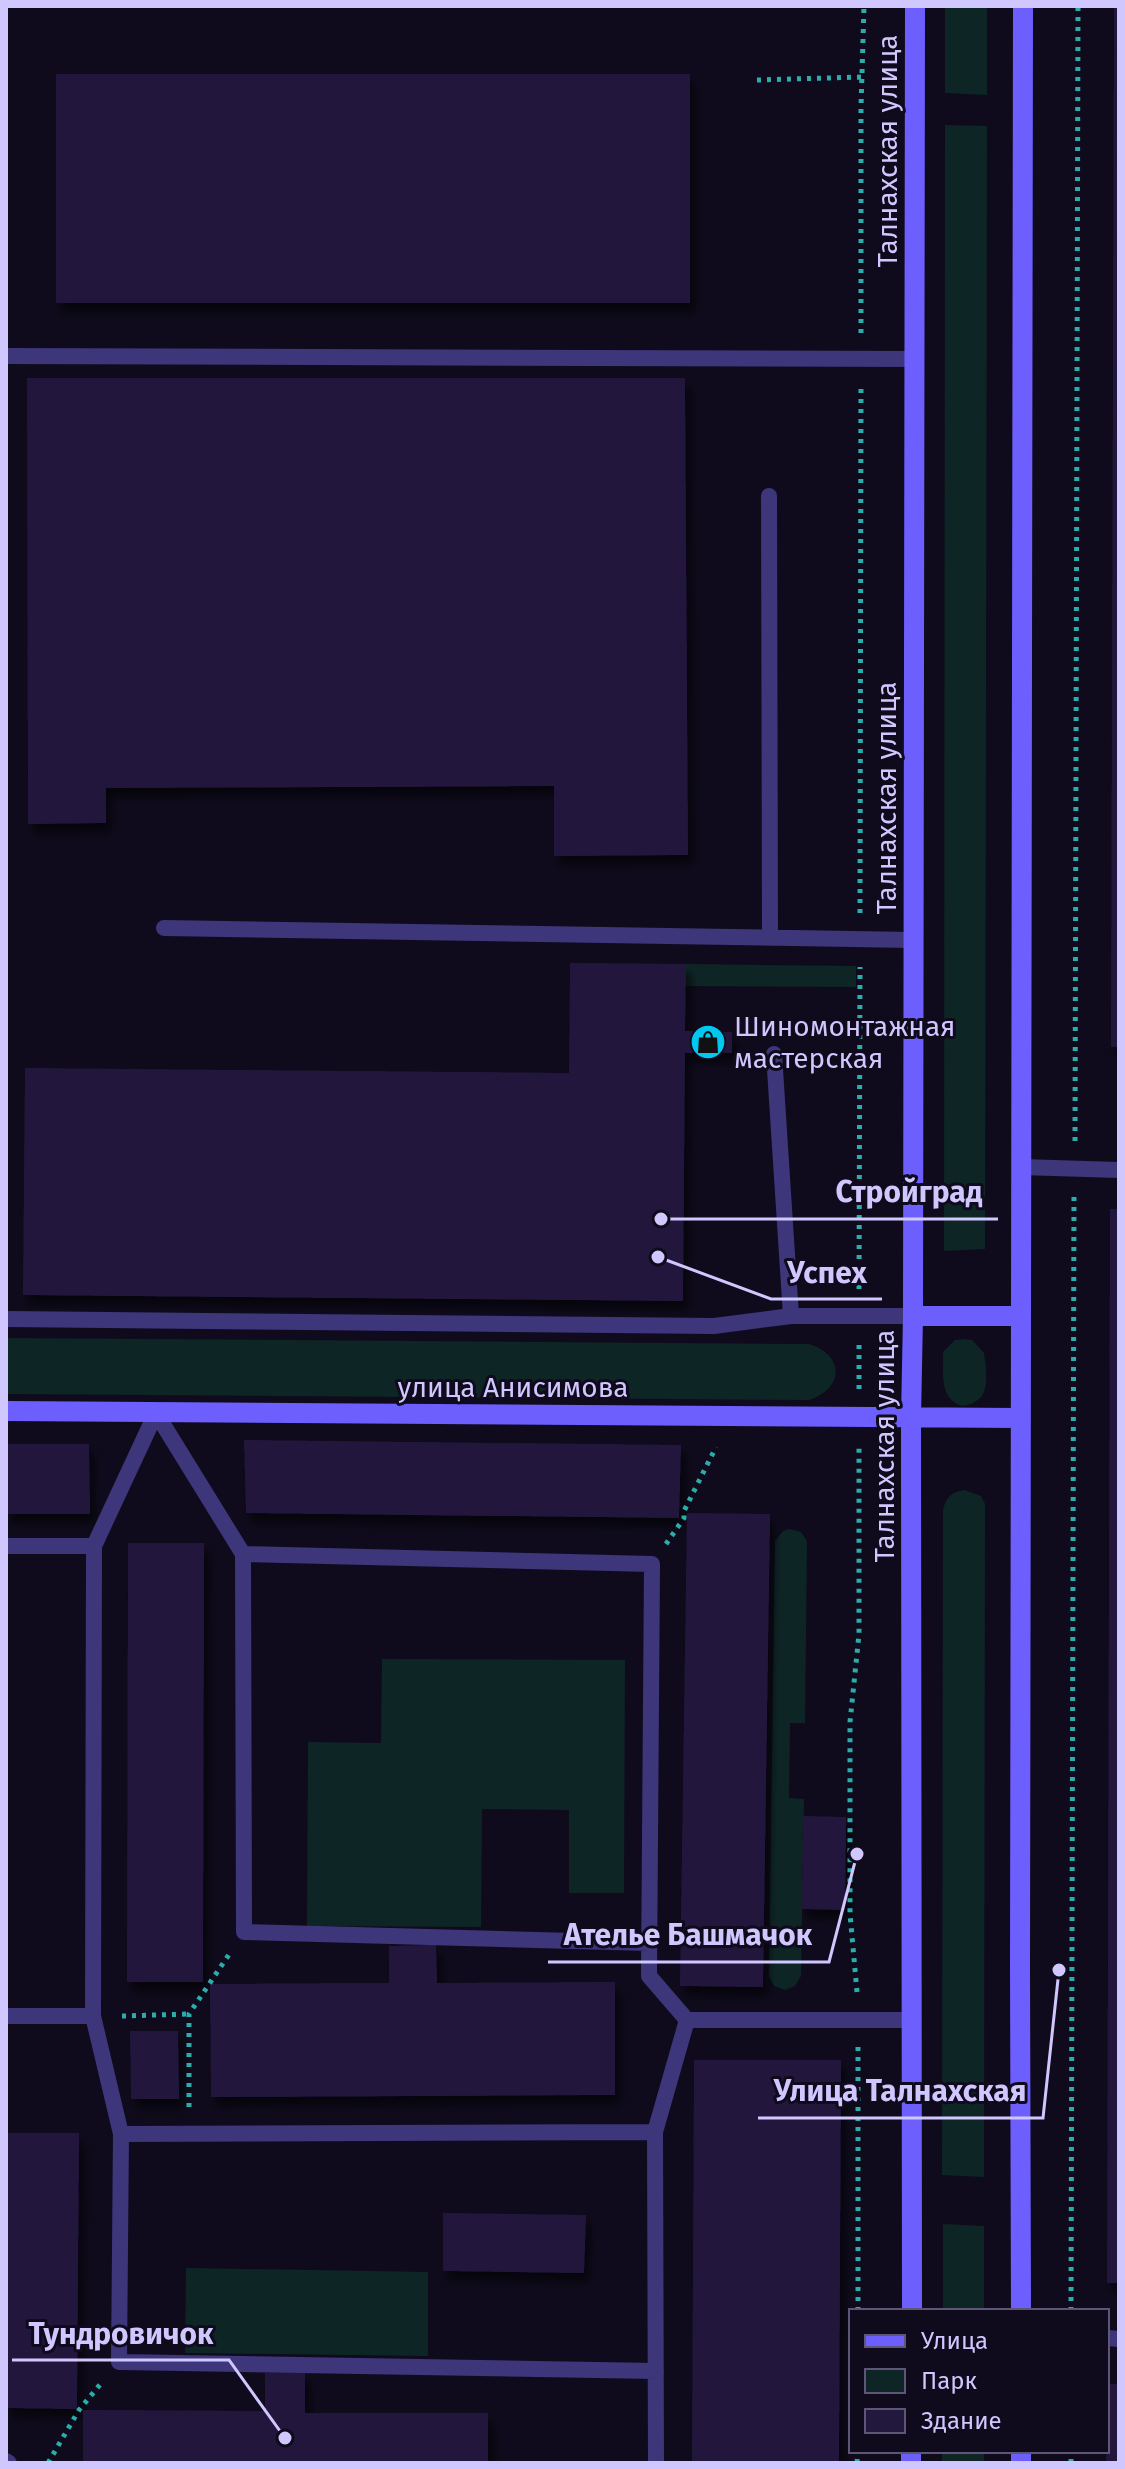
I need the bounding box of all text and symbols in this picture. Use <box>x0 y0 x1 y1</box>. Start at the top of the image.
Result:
street label: Талнахская улица <box>871 34 904 268</box>
street label: Талнахская улица <box>870 681 903 915</box>
place label: Шиномонтажная мастерская <box>734 1010 956 1075</box>
shop icon: Шиномонтажная мастерская <box>689 1023 727 1061</box>
callout: Стройград <box>819 1165 998 1219</box>
text: Стройград <box>836 1174 983 1210</box>
callout: Успех <box>771 1245 882 1299</box>
text: Успех <box>786 1255 867 1291</box>
street label: Талнахская улица <box>868 1329 901 1563</box>
street label: улица Анисимова <box>398 1371 628 1404</box>
callout: Ателье Башмачок <box>548 1908 829 1962</box>
text: Ателье Башмачок <box>563 1917 813 1953</box>
callout: Улица Талнахская <box>758 2064 1043 2118</box>
text: Улица Талнахская <box>773 2073 1026 2109</box>
callout: Тундровичок <box>12 2306 229 2360</box>
legend <box>849 2309 1109 2453</box>
text: Тундровичок <box>28 2316 214 2352</box>
text: Улица <box>921 2327 988 2355</box>
text: Парк <box>921 2367 978 2395</box>
text: Здание <box>921 2407 1002 2435</box>

